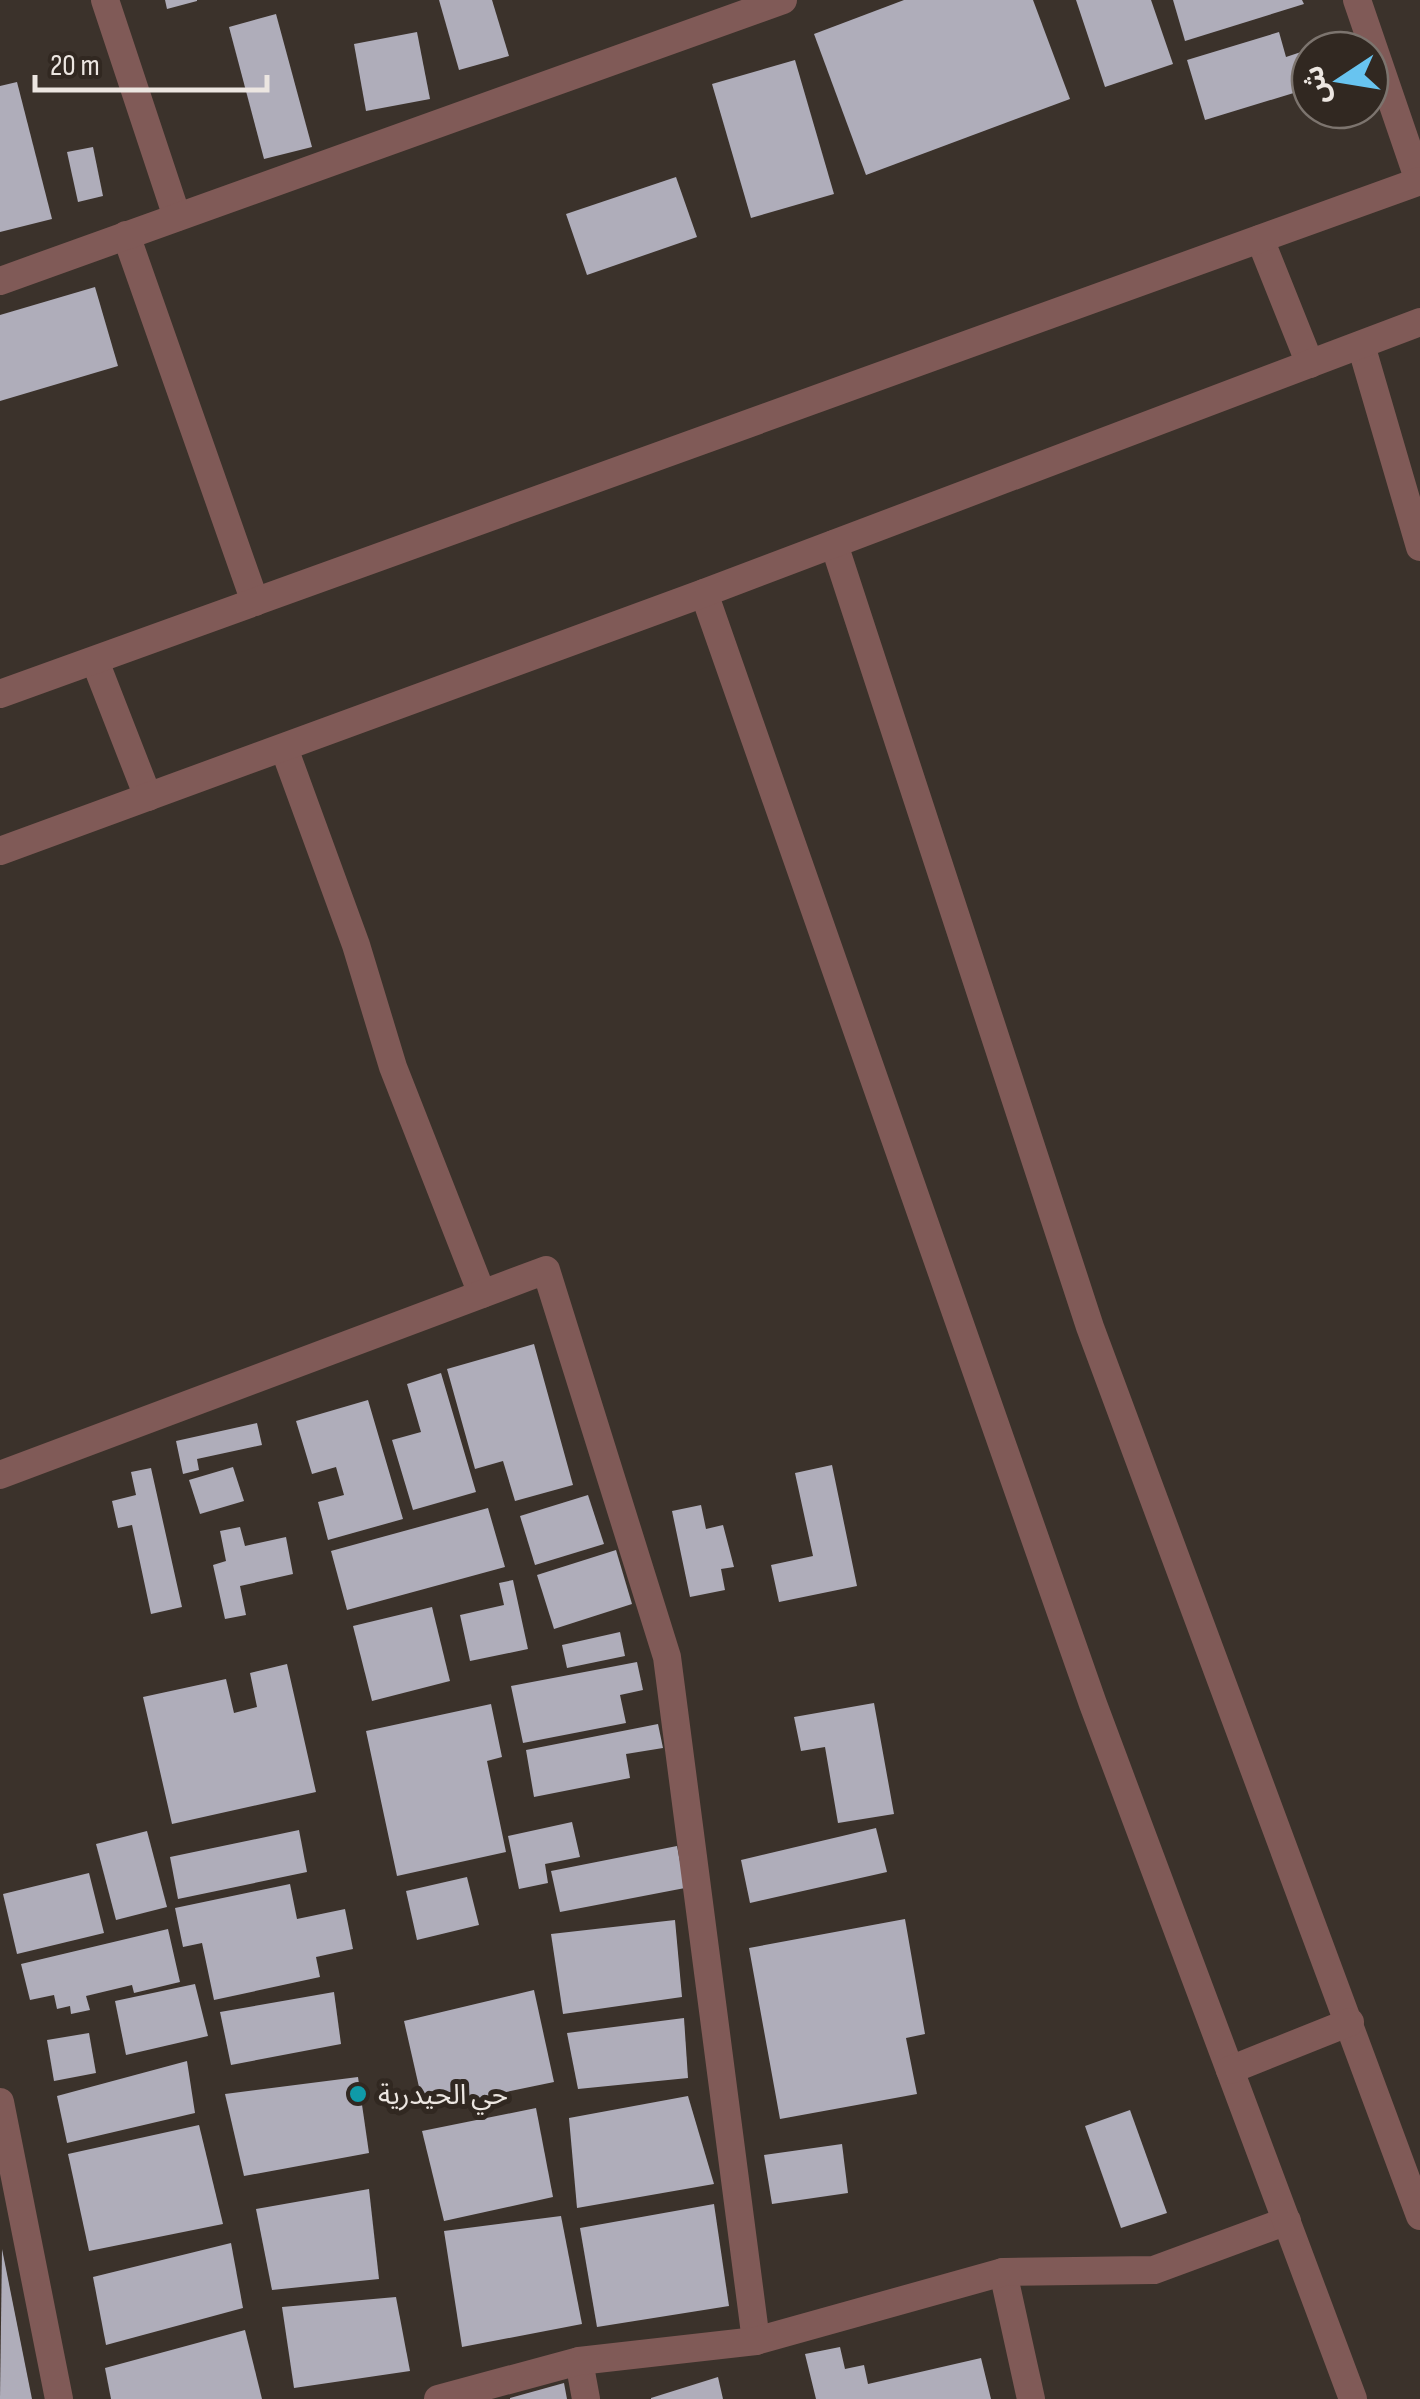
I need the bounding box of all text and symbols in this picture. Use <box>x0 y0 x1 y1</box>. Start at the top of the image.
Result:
scale bar <box>35 30 268 92</box>
north arrow <box>1290 30 1390 130</box>
text: 20 m <box>50 48 100 84</box>
text: ش <box>1297 63 1337 107</box>
place label: حي الحيدرية <box>378 2079 508 2115</box>
marker: حي الحيدرية <box>347 2083 369 2105</box>

